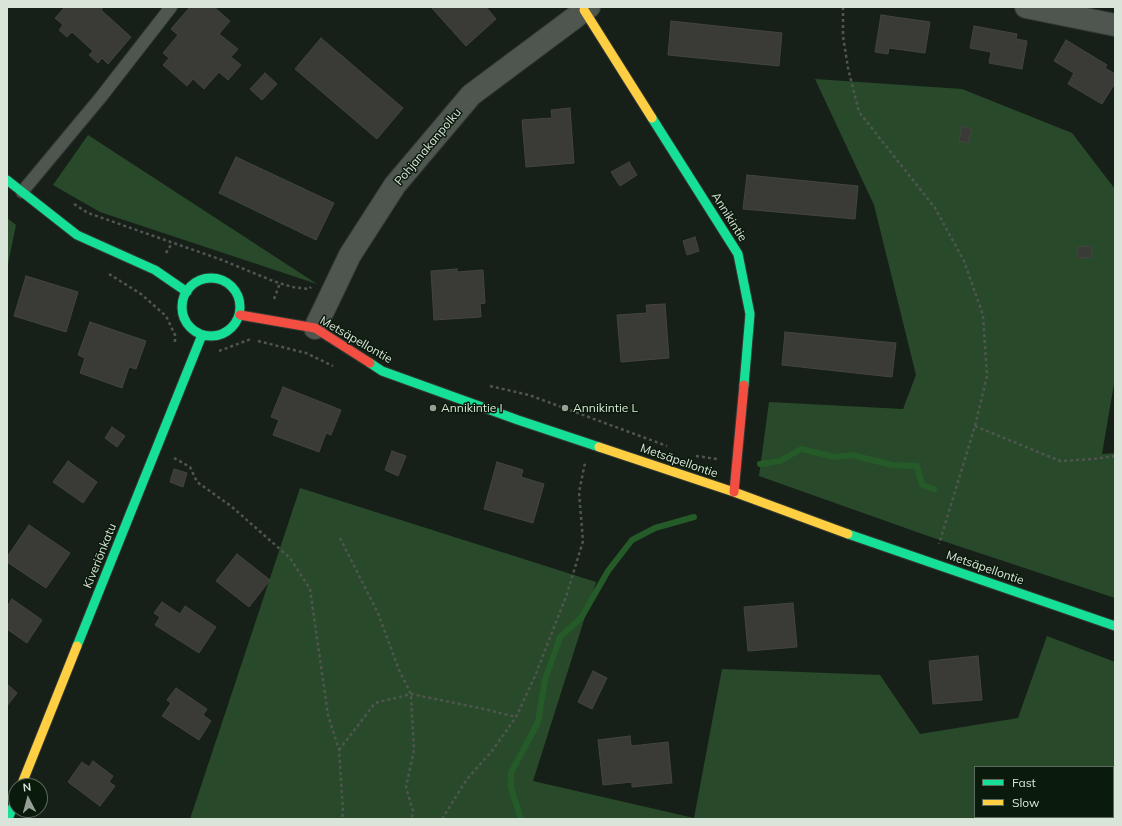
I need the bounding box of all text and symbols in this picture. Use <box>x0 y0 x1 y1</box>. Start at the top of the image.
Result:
street label: Pohjanakanpolku <box>392 106 464 188</box>
street label: Annikintie <box>708 190 750 244</box>
street label: Metsäpellontie <box>317 313 395 367</box>
place label: Annikintie I <box>441 401 503 415</box>
place label: Annikintie L <box>573 401 638 415</box>
marker: Annikintie I <box>428 403 438 413</box>
marker: Annikintie L <box>560 403 570 413</box>
street label: Metsäpellontie <box>638 441 720 481</box>
street label: Kiveriönkatu <box>80 521 120 591</box>
street label: Metsäpellontie <box>944 548 1026 588</box>
legend <box>974 766 1114 818</box>
text: Fast <box>1012 775 1036 790</box>
north arrow <box>8 778 48 818</box>
text: N <box>22 780 32 794</box>
text: Slow <box>1012 795 1040 810</box>

